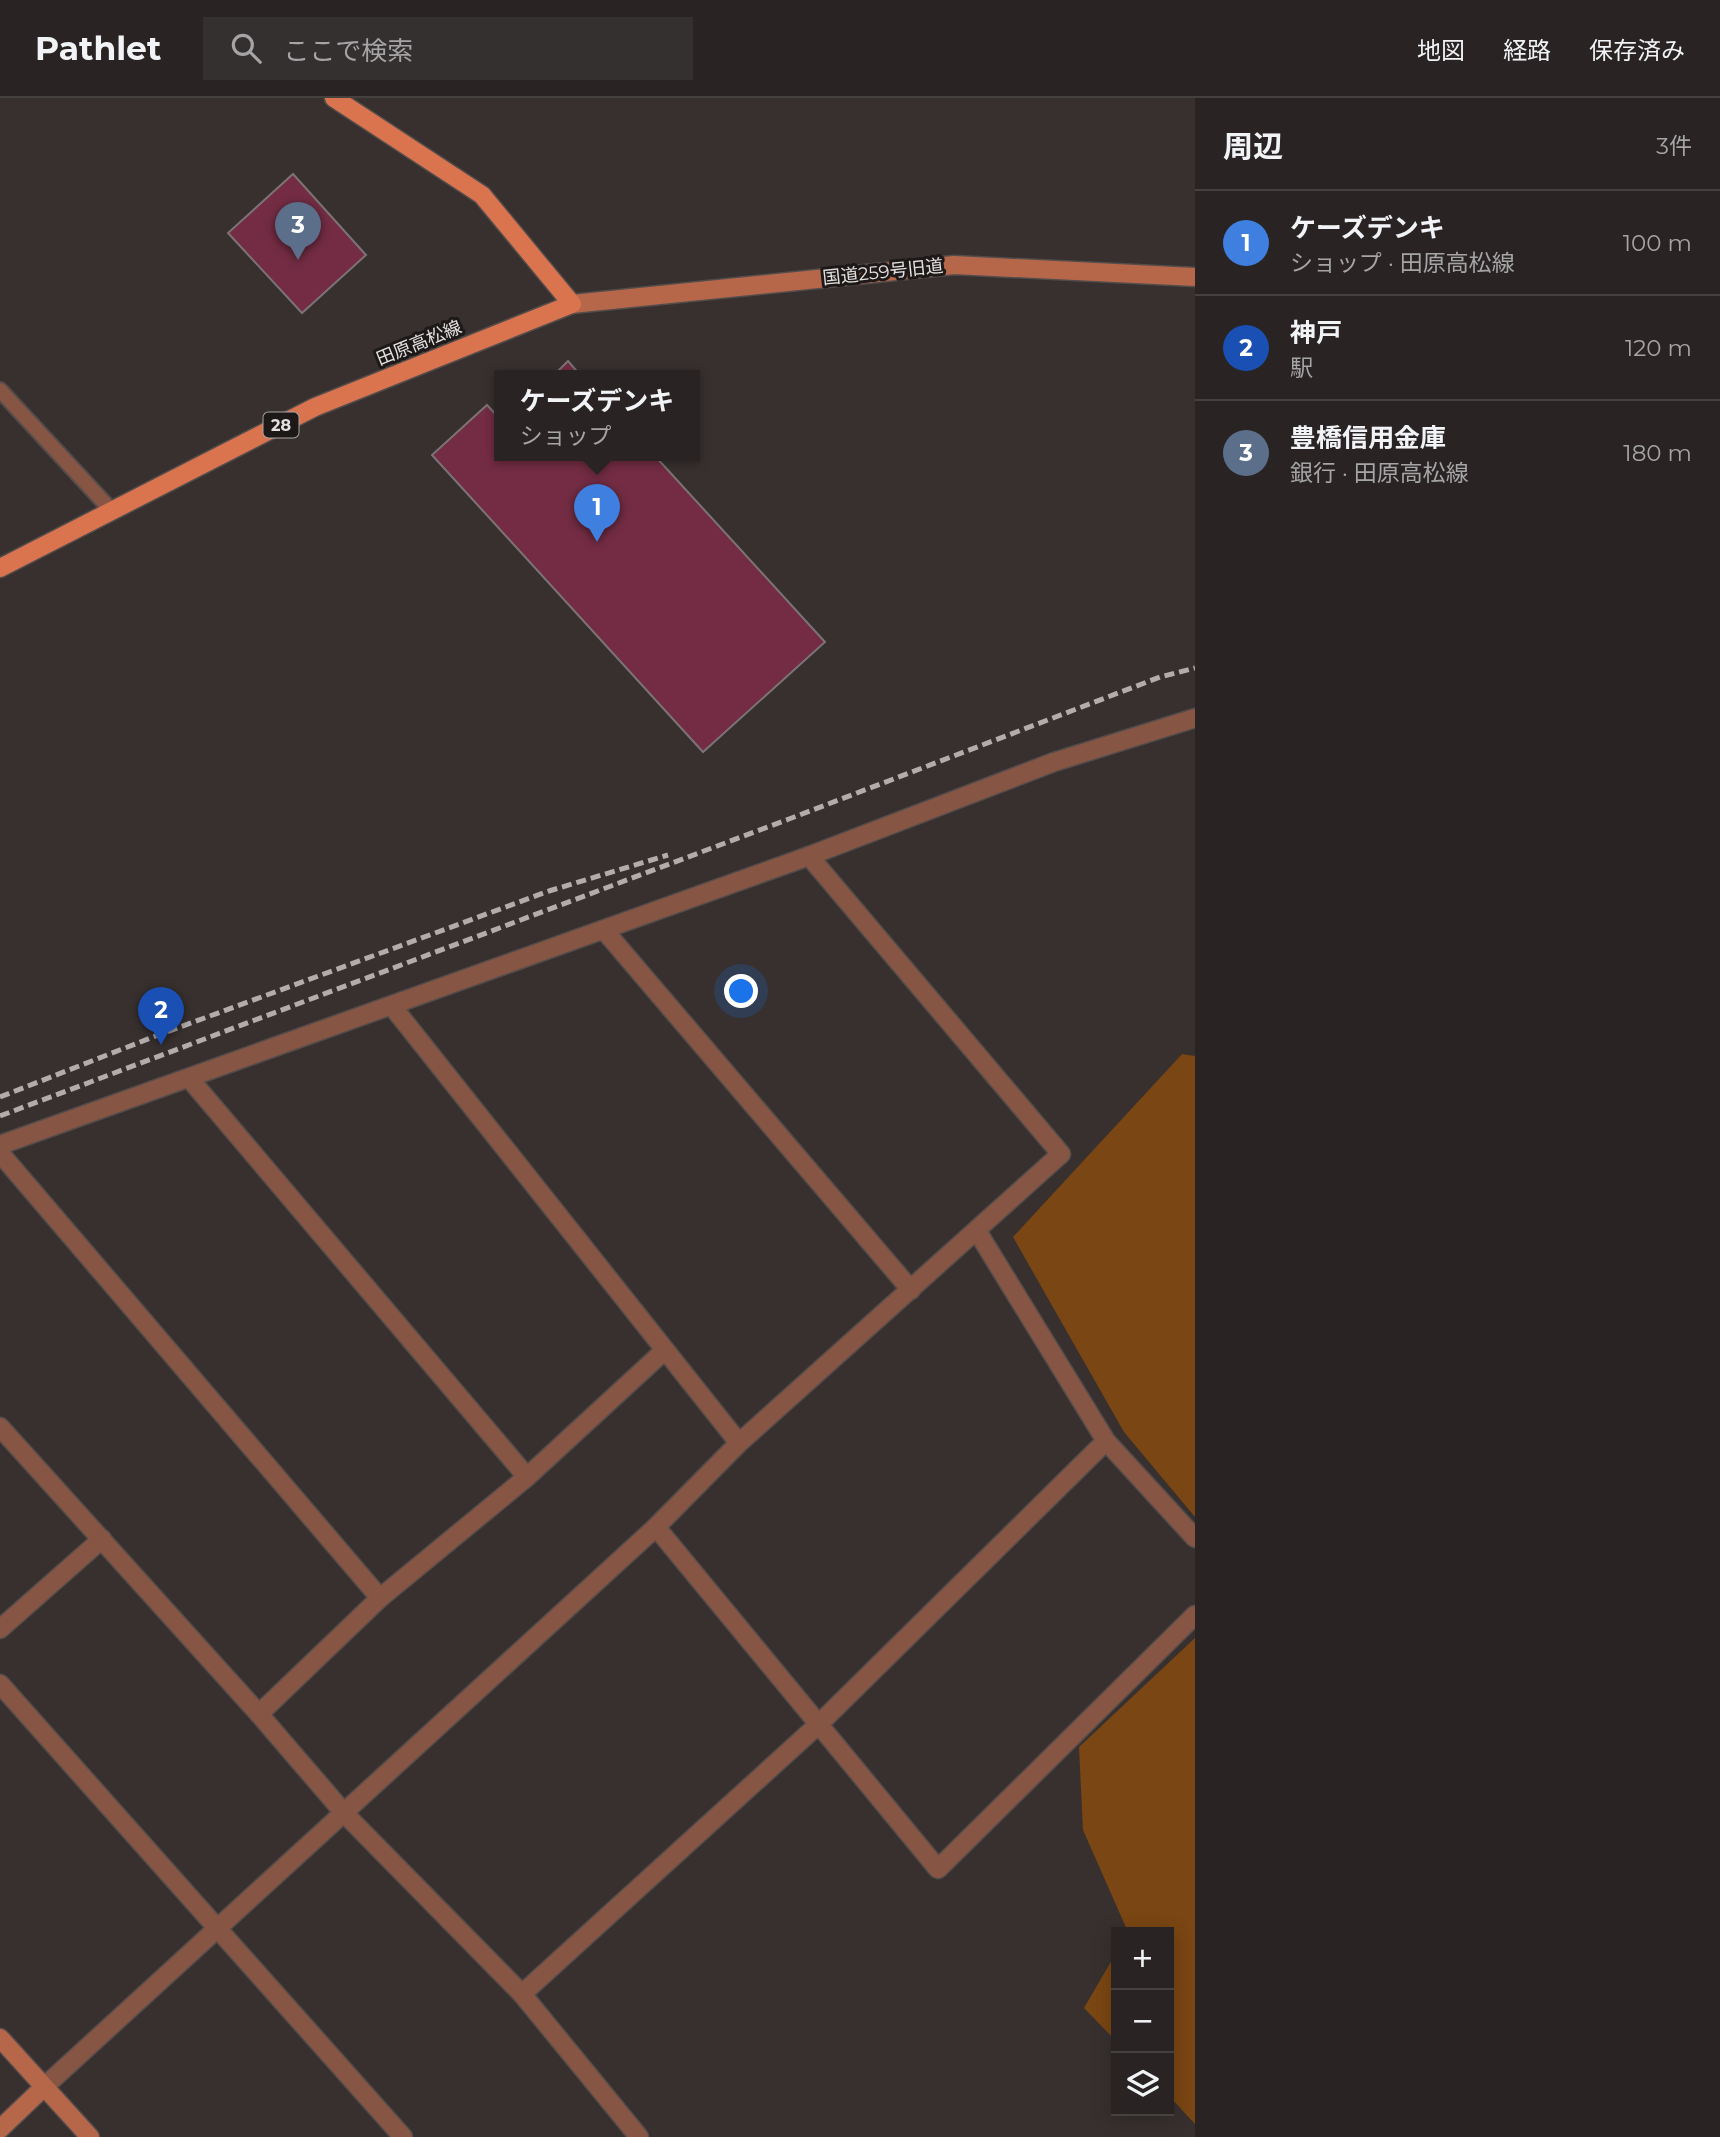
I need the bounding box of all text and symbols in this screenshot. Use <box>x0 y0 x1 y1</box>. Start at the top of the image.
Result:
search box <box>203 17 693 80</box>
text: Pathlet <box>35 28 161 68</box>
icon: search <box>227 29 265 67</box>
text: ここで検索 <box>283 35 413 67</box>
text: 地図 <box>1417 36 1465 65</box>
text: 経路 <box>1503 36 1551 65</box>
text: 保存済み <box>1589 36 1685 65</box>
text: 周辺 <box>1223 128 1283 165</box>
text: 3件 <box>1656 132 1692 160</box>
pin: 3 <box>275 202 321 260</box>
text: ケーズデンキ <box>1290 212 1445 244</box>
text: 1 <box>1241 229 1251 257</box>
text: 100 m <box>1623 229 1692 257</box>
text: ショップ · 田原高松線 <box>1290 249 1515 277</box>
street label: 国道259号旧道 <box>821 255 945 289</box>
street label: 田原高松線 <box>373 316 465 370</box>
text: 神戸 <box>1290 317 1342 349</box>
text: 2 <box>1239 334 1253 362</box>
text: 120 m <box>1625 334 1692 362</box>
text: 駅 <box>1290 354 1313 382</box>
popup <box>494 370 700 461</box>
text: ケーズデンキ <box>520 385 674 417</box>
road number: 28 <box>264 412 298 438</box>
text: ショップ <box>520 422 612 450</box>
text: 豊橋信用金庫 <box>1290 422 1446 454</box>
text: 3 <box>1239 439 1253 467</box>
text: 180 m <box>1623 439 1692 467</box>
text: 銀行 · 田原高松線 <box>1290 459 1469 487</box>
pin: 1 <box>574 484 620 542</box>
your location <box>724 974 758 1008</box>
pin: 2 <box>138 987 184 1045</box>
map controls <box>1111 1927 1174 2116</box>
button: + <box>1111 1927 1174 1990</box>
button: − <box>1111 1990 1174 2053</box>
button: layers <box>1111 2053 1174 2116</box>

